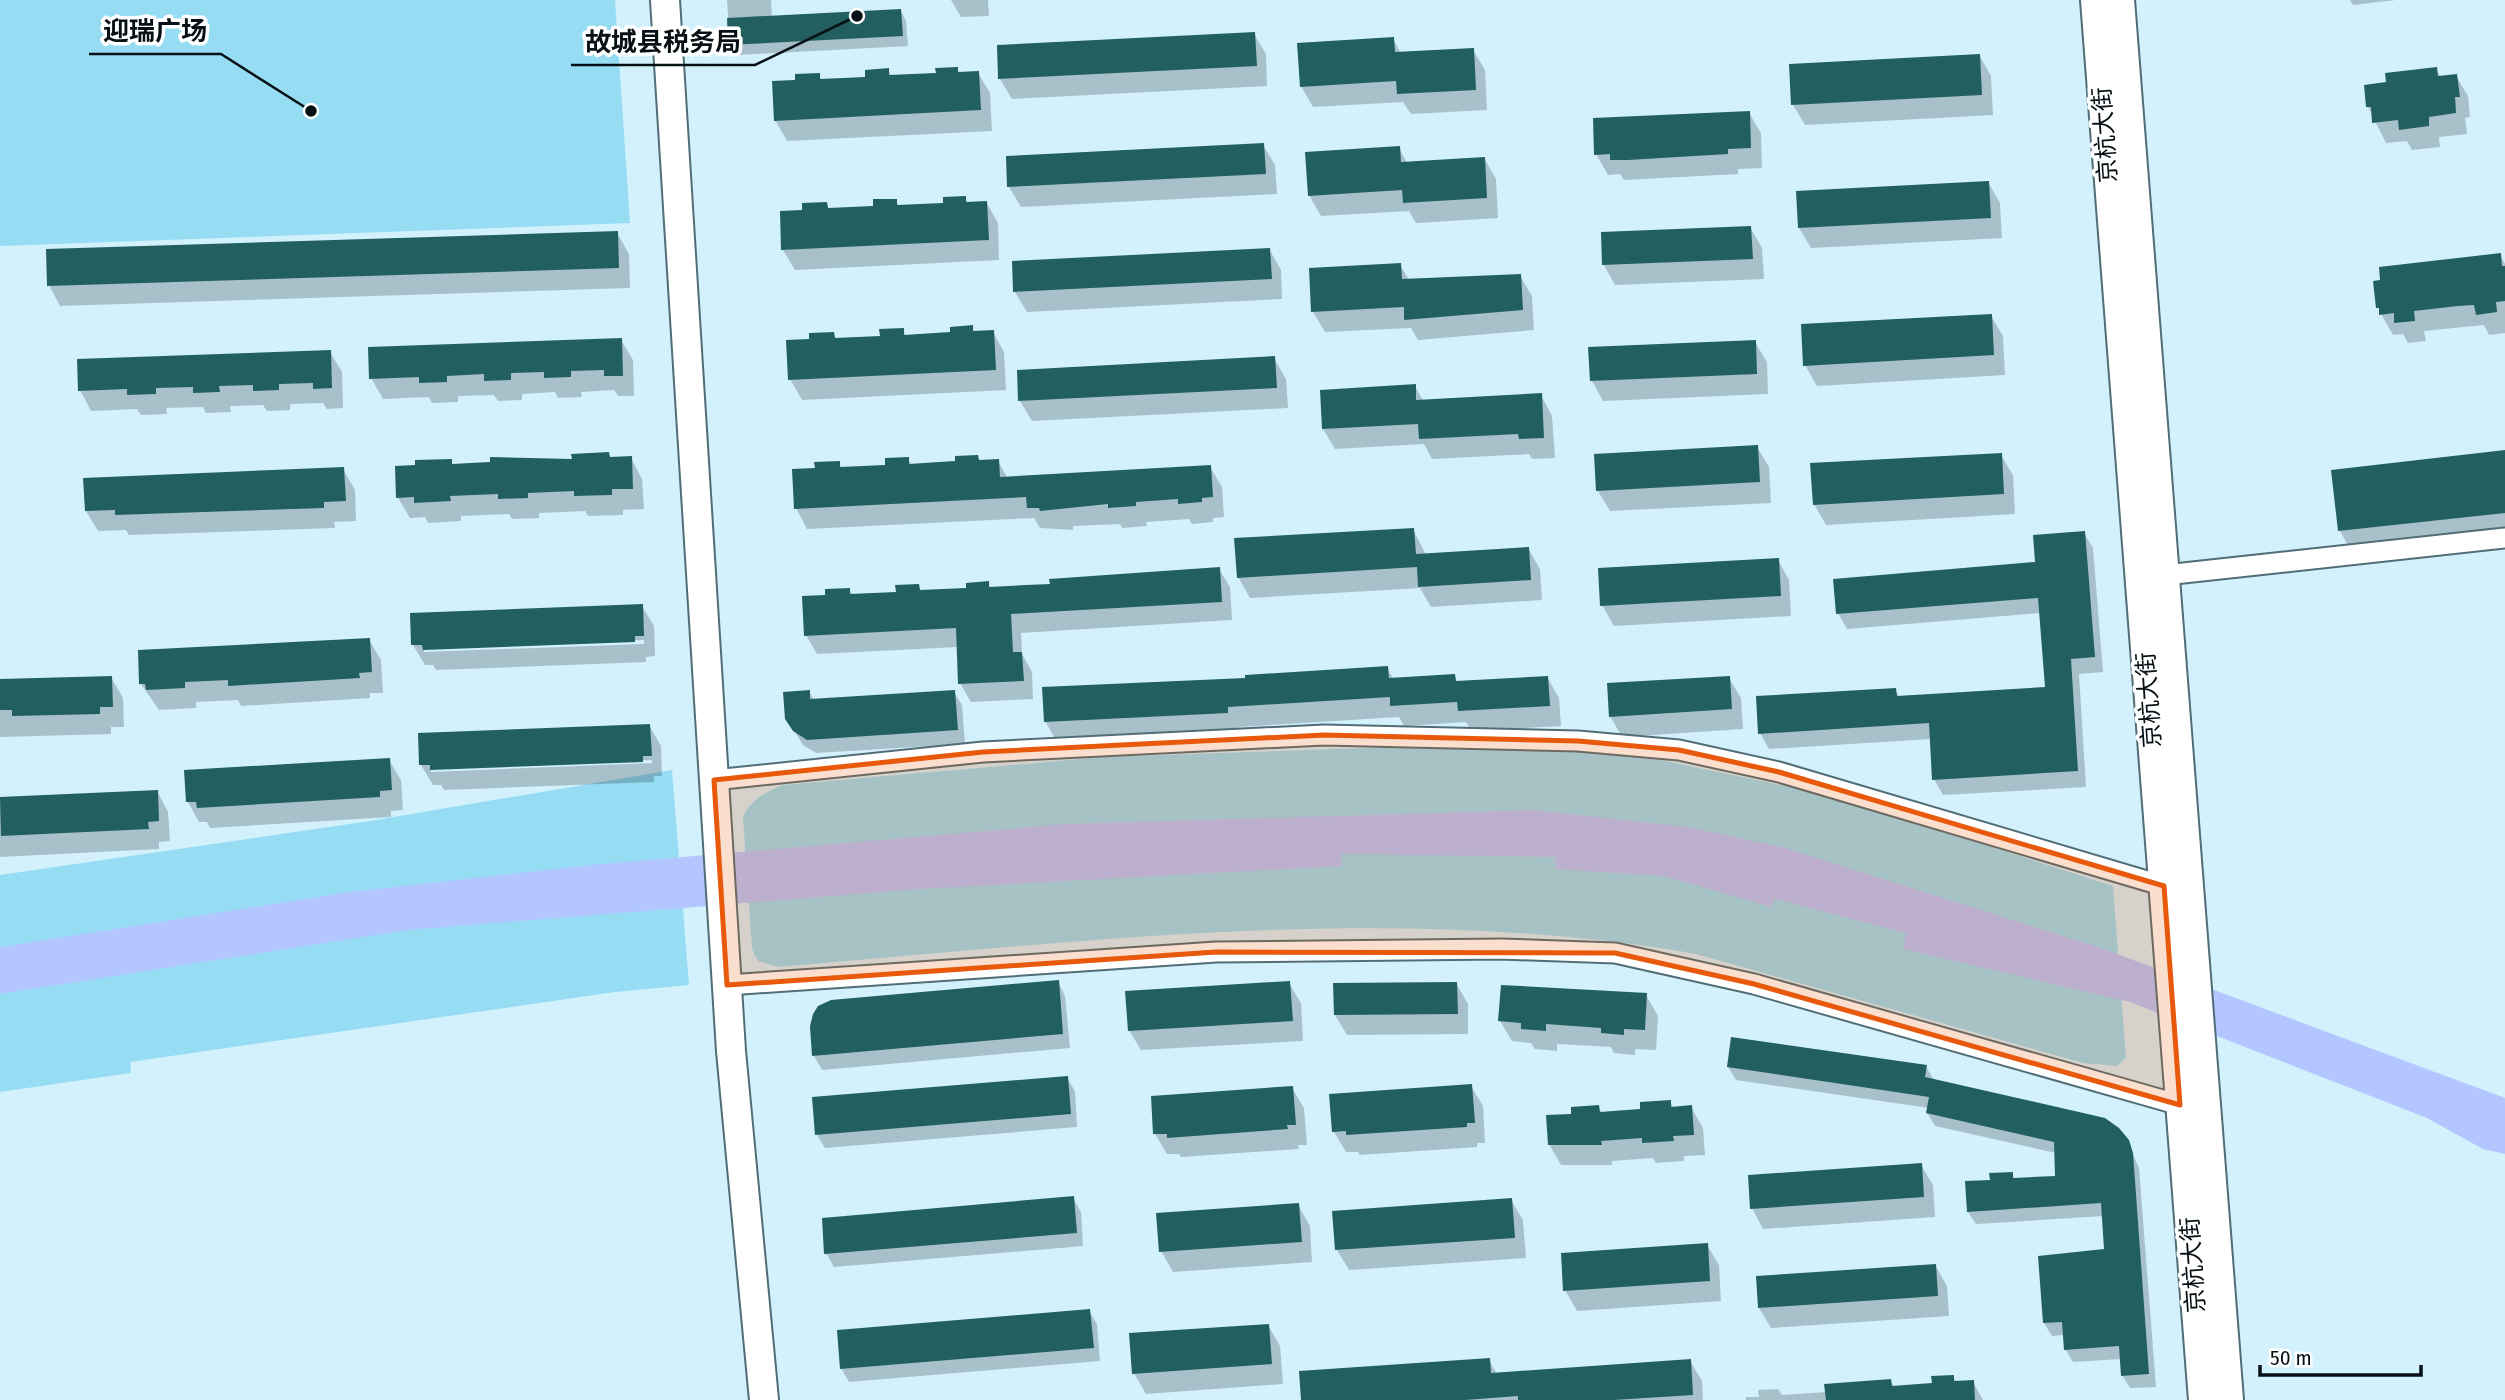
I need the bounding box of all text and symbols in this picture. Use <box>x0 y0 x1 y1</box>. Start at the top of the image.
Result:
callout: 迎瑞广场 <box>89 7 221 54</box>
text: 迎瑞广场 <box>103 16 207 47</box>
callout: 故城县税务局 <box>571 18 755 65</box>
text: 故城县税务局 <box>585 27 741 58</box>
street label: 京杭大街 <box>2088 86 2122 184</box>
street label: 京杭大街 <box>2132 651 2166 749</box>
street label: 京杭大街 <box>2176 1216 2210 1314</box>
scale bar <box>2260 1334 2421 1378</box>
text: 50 m <box>2270 1345 2312 1371</box>

